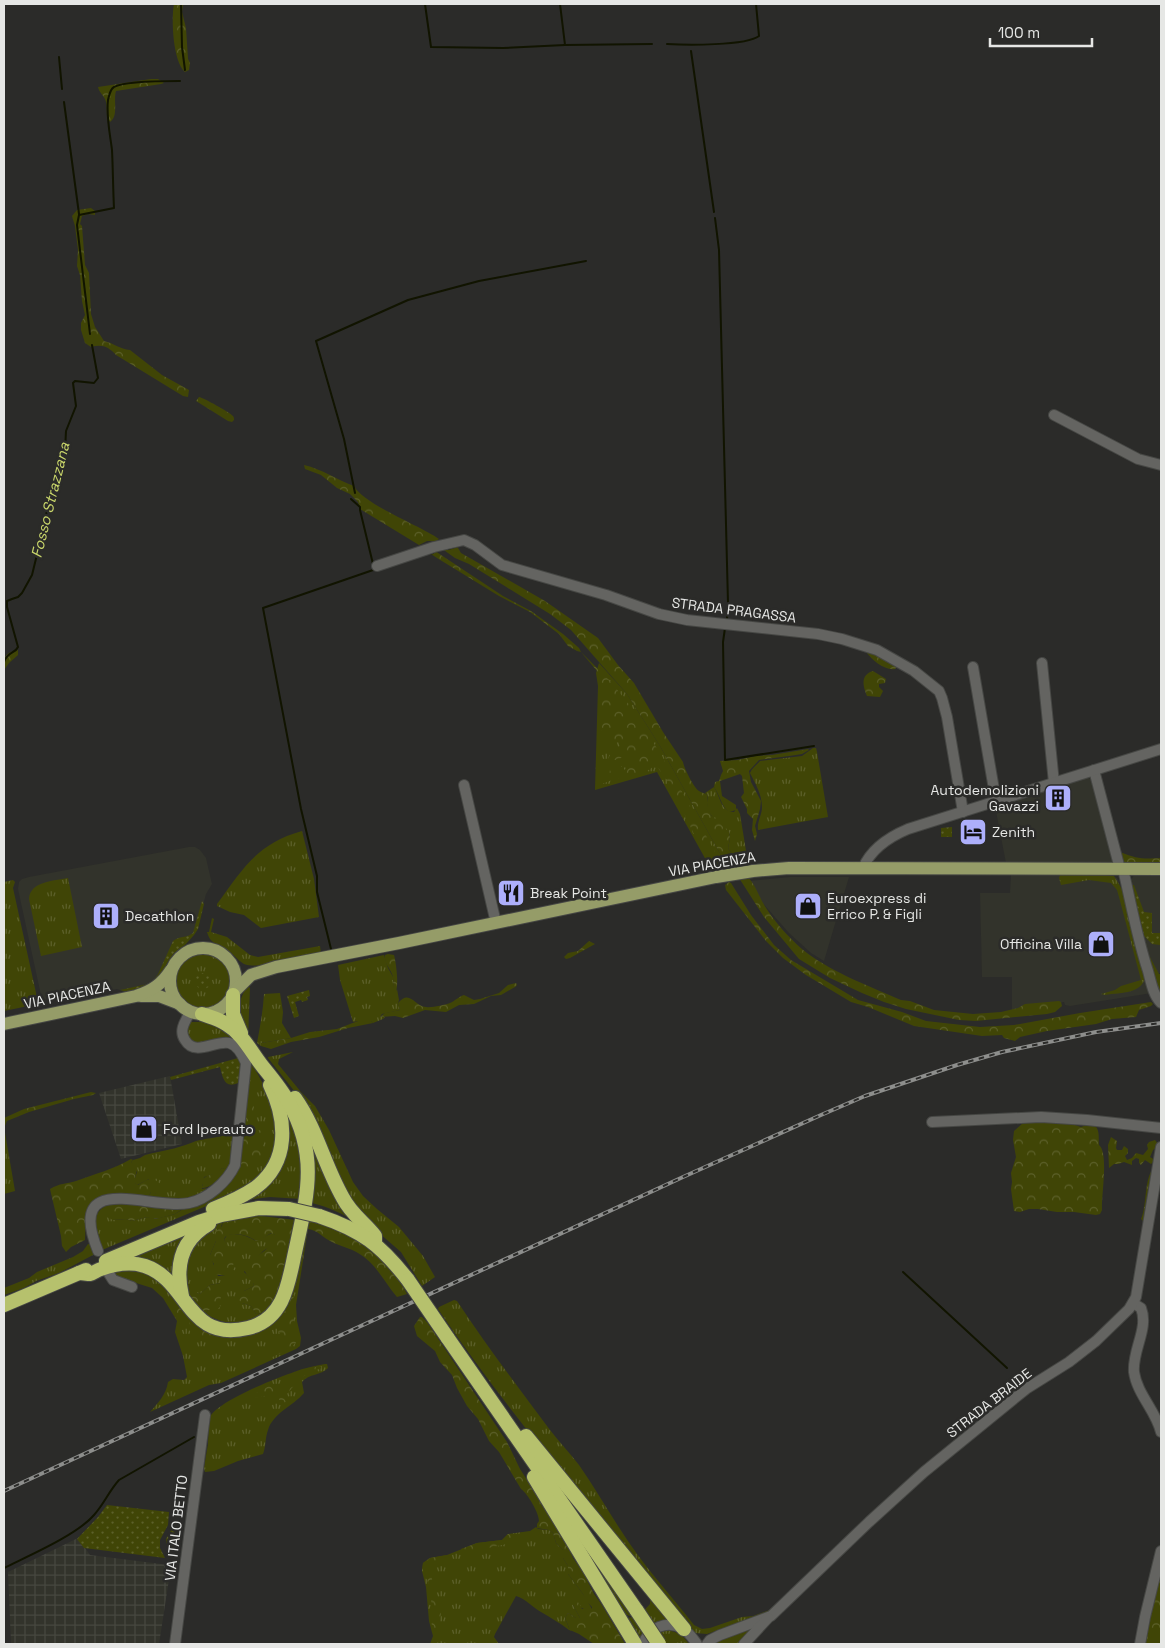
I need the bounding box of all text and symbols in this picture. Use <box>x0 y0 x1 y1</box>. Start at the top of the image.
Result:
scale bar <box>990 15 1092 47</box>
text: 100 m <box>998 23 1040 42</box>
water label: Fosso Strazzana <box>26 440 74 560</box>
street label: STRADA PRAGASSA <box>671 593 797 627</box>
place label: Autodemolizioni Gavazzi <box>931 781 1039 815</box>
building icon: Autodemolizioni Gavazzi <box>1043 783 1073 813</box>
hotel icon: Zenith <box>958 817 988 847</box>
place label: Zenith <box>992 823 1035 841</box>
street label: VIA PIACENZA <box>667 847 757 880</box>
restaurant icon: Break Point <box>496 878 526 908</box>
place label: Break Point <box>530 884 607 902</box>
place label: Euroexpress di Errico P. & Figli <box>827 889 926 923</box>
shop icon: Euroexpress di Errico P. & Figli <box>793 891 823 921</box>
building icon: Decathlon <box>91 901 121 931</box>
place label: Decathlon <box>125 907 194 925</box>
shop icon: Officina Villa <box>1086 929 1116 959</box>
place label: Officina Villa <box>1000 935 1082 953</box>
street label: VIA PIACENZA <box>22 977 112 1013</box>
shop icon: Ford Iperauto <box>129 1114 159 1144</box>
place label: Ford Iperauto <box>163 1120 254 1138</box>
street label: STRADA BRAIDE <box>943 1364 1035 1442</box>
street label: VIA ITALO BETTO <box>161 1474 191 1582</box>

